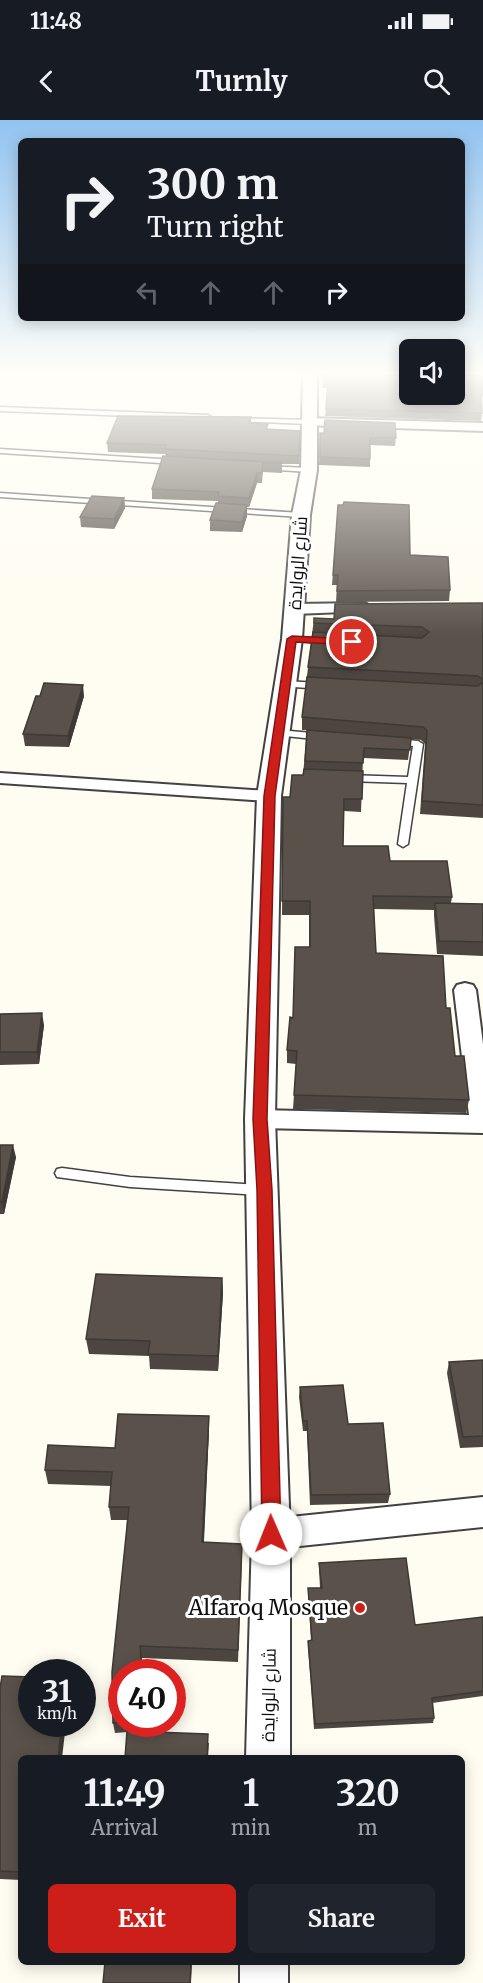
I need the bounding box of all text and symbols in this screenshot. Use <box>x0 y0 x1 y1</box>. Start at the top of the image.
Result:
text: 11:48 <box>30 7 82 35</box>
text: Turnly <box>196 64 287 98</box>
icon: back <box>30 65 63 98</box>
icon: search <box>420 65 453 98</box>
text: 300 m <box>147 158 279 210</box>
icon: right <box>48 162 126 240</box>
text: Turn right <box>147 210 284 244</box>
icon: left <box>131 276 164 309</box>
icon: ahead <box>194 276 227 309</box>
icon: ahead <box>257 276 290 309</box>
icon: right <box>320 276 353 309</box>
map controls <box>399 339 465 405</box>
button: sound <box>399 339 465 405</box>
street label: شارع الروايدة <box>283 515 313 611</box>
pin <box>326 616 377 667</box>
icon: arrive <box>335 625 368 658</box>
position arrow <box>239 1502 303 1566</box>
place label: Alfaroq Mosque <box>187 1594 348 1621</box>
marker: Alfaroq Mosque <box>353 1601 367 1615</box>
street label: شارع الروايدة <box>256 1648 282 1742</box>
speed limit sign: 40 <box>108 1659 186 1737</box>
text: 31 <box>42 1672 72 1710</box>
text: km/h <box>37 1704 77 1723</box>
text: 11:49 <box>83 1771 166 1816</box>
text: 1 <box>242 1771 259 1816</box>
text: 320 <box>336 1771 400 1816</box>
text: Arrival <box>91 1815 158 1840</box>
text: min <box>231 1815 271 1840</box>
text: m <box>358 1815 378 1840</box>
button: Exit <box>48 1884 236 1953</box>
button: Share <box>248 1884 435 1953</box>

